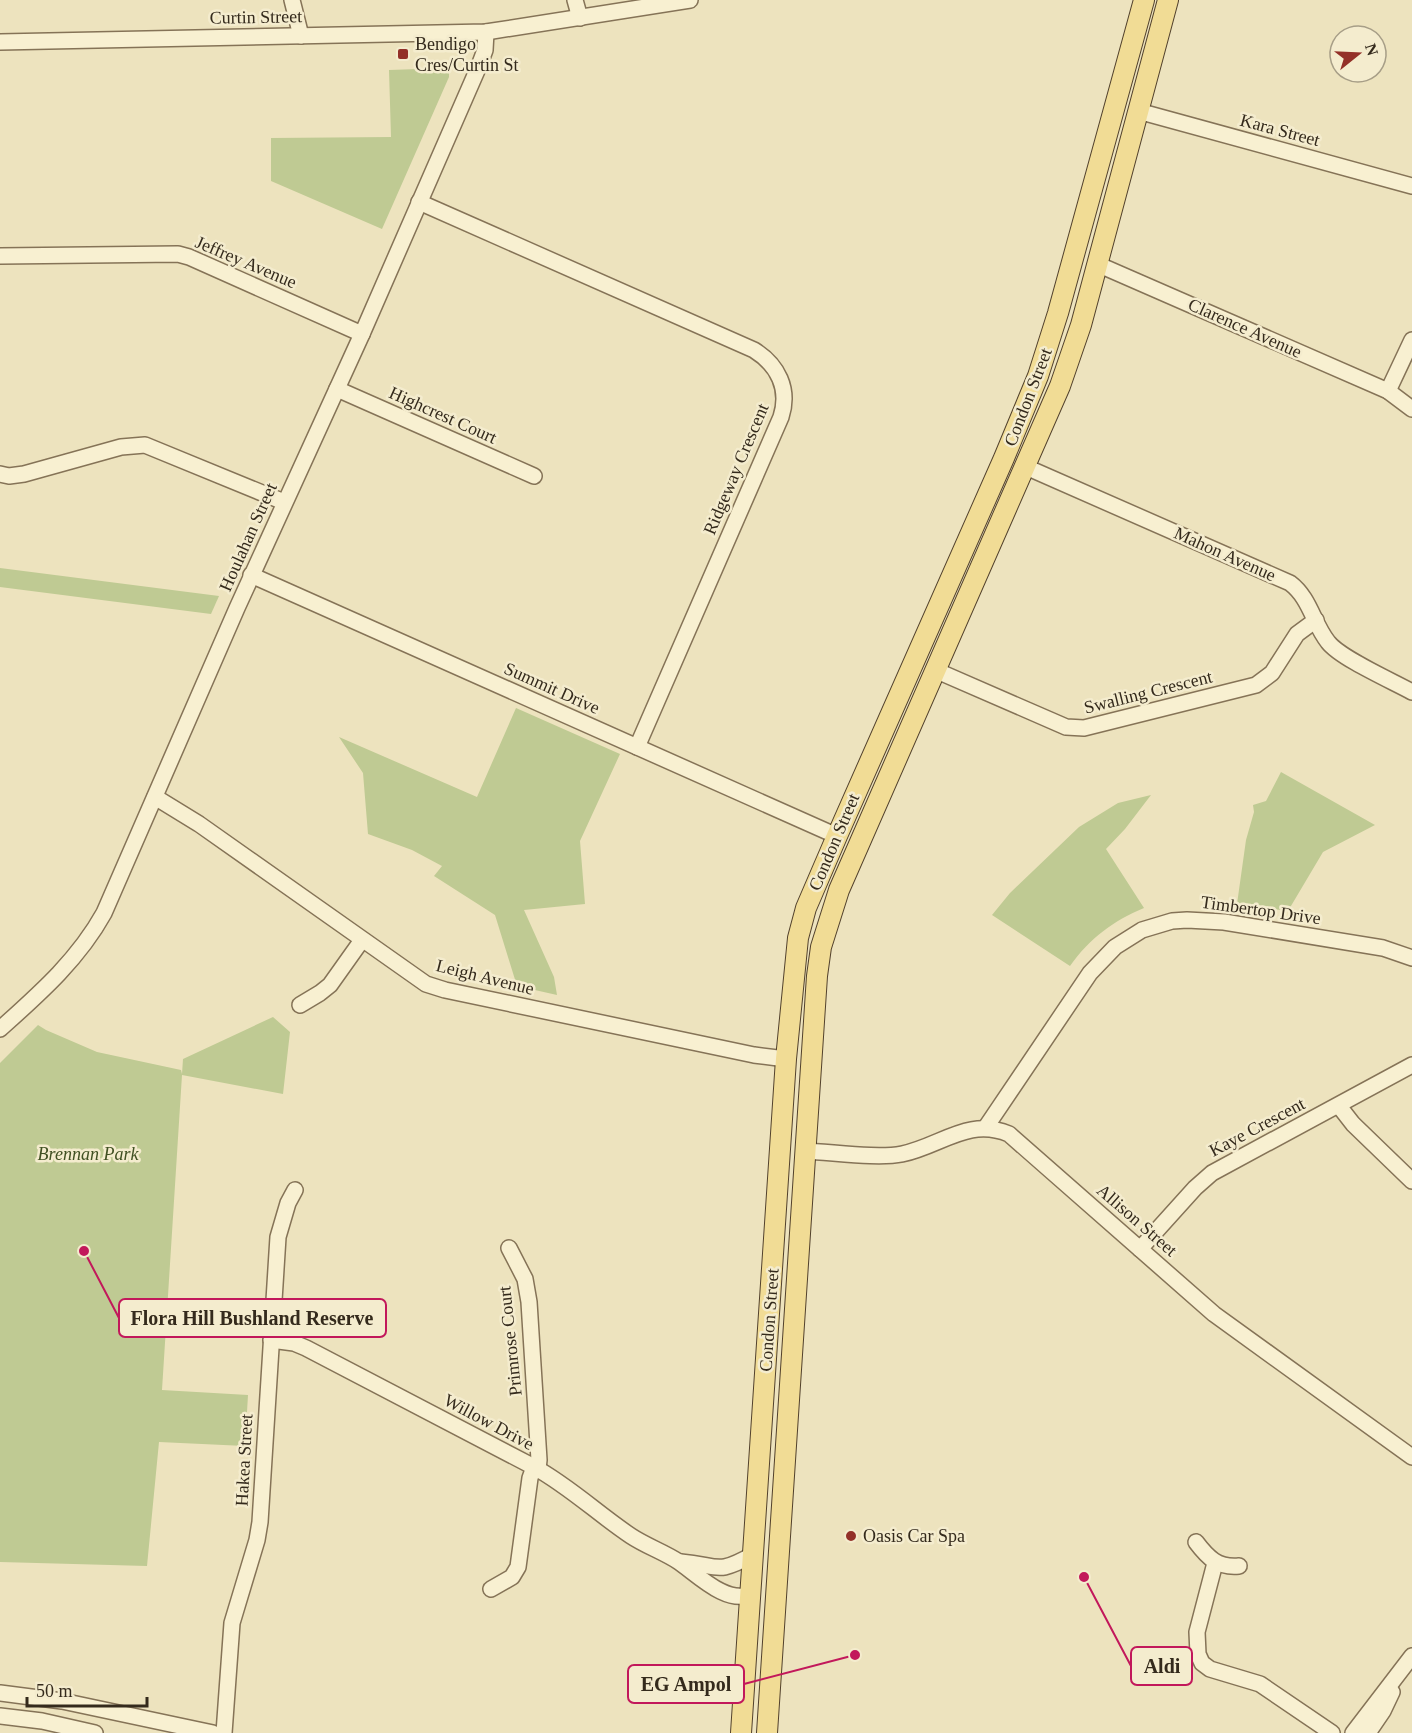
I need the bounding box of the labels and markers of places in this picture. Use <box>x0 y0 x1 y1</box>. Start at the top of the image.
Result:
place label: Bendigo Cres/Curtin St <box>415 34 519 75</box>
marker: Bendigo Cres/Curtin St <box>396 47 410 61</box>
callout: Flora Hill Bushland Reserve <box>119 1299 386 1337</box>
place label: Oasis Car Spa <box>863 1526 965 1546</box>
marker: Oasis Car Spa <box>844 1529 858 1543</box>
callout: Aldi <box>1131 1647 1192 1685</box>
callout: EG Ampol <box>628 1665 744 1703</box>

